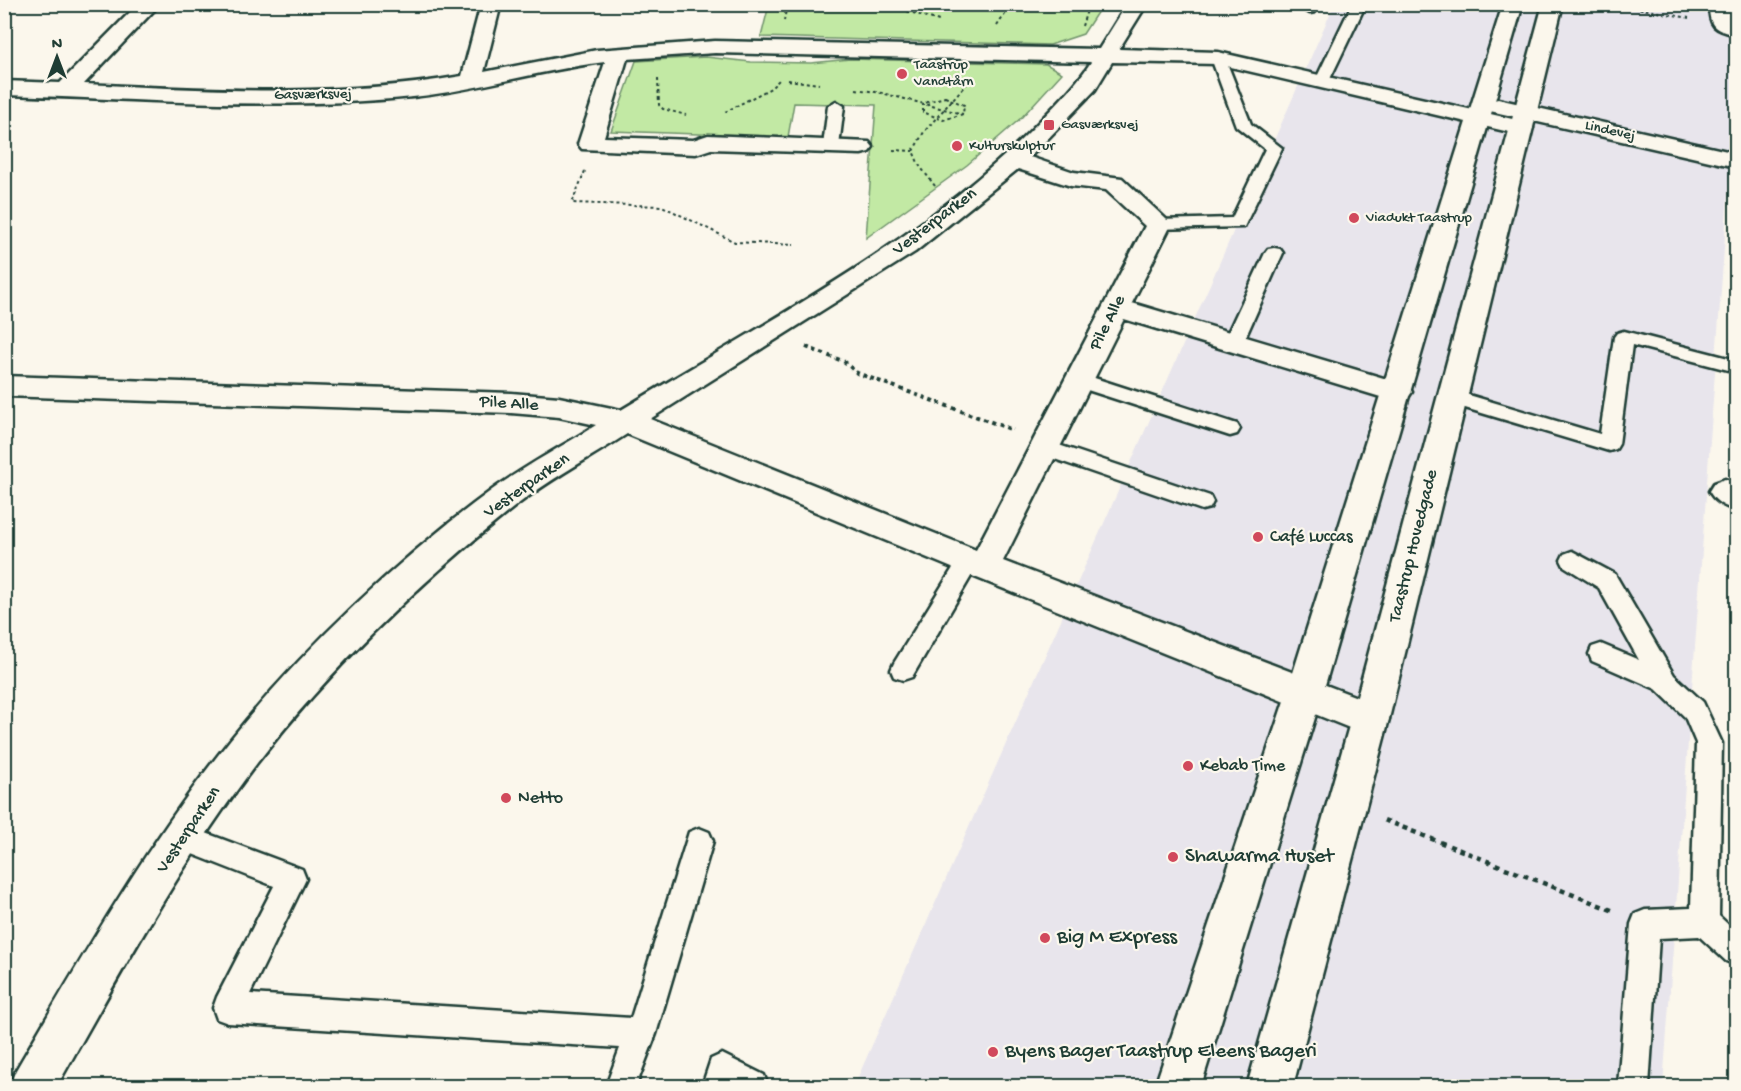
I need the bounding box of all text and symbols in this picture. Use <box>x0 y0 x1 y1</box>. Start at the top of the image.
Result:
north arrow <box>27 27 87 87</box>
text: N <box>52 36 63 55</box>
place label: Taastrup Vandtårn <box>913 56 973 91</box>
marker: Taastrup Vandtårn <box>895 67 909 81</box>
street label: Gasværksvej <box>274 85 352 105</box>
place label: Gasværksvej <box>1061 116 1139 134</box>
street label: Lindevej <box>1583 116 1637 146</box>
marker: Gasværksvej <box>1042 118 1056 132</box>
place label: Kulturskulptur <box>969 137 1056 155</box>
marker: Kulturskulptur <box>950 139 964 153</box>
street label: Vesterparken <box>888 183 982 261</box>
place label: Viadukt Taastrup <box>1365 209 1473 227</box>
marker: Viadukt Taastrup <box>1347 211 1361 225</box>
street label: Pile Alle <box>1085 291 1131 355</box>
street label: Pile Alle <box>478 391 540 417</box>
street label: Vesterparken <box>479 448 574 524</box>
street label: Taastrup Hovedgade <box>1385 467 1443 625</box>
place label: Café Luccas <box>1270 527 1354 548</box>
marker: Café Luccas <box>1251 530 1265 544</box>
place label: Kebab Time <box>1200 756 1286 777</box>
marker: Kebab Time <box>1181 759 1195 773</box>
street label: Vesterparken <box>152 782 226 878</box>
place label: Netto <box>518 788 563 809</box>
marker: Netto <box>499 791 513 805</box>
place label: Shawarma Huset <box>1185 845 1336 870</box>
marker: Shawarma Huset <box>1166 850 1180 864</box>
place label: Big M Express <box>1056 926 1178 951</box>
marker: Big M Express <box>1038 931 1052 945</box>
place label: Byens Bager Taastrup Eleens Bageri <box>1004 1040 1317 1065</box>
marker: Byens Bager Taastrup Eleens Bageri <box>986 1045 1000 1059</box>

